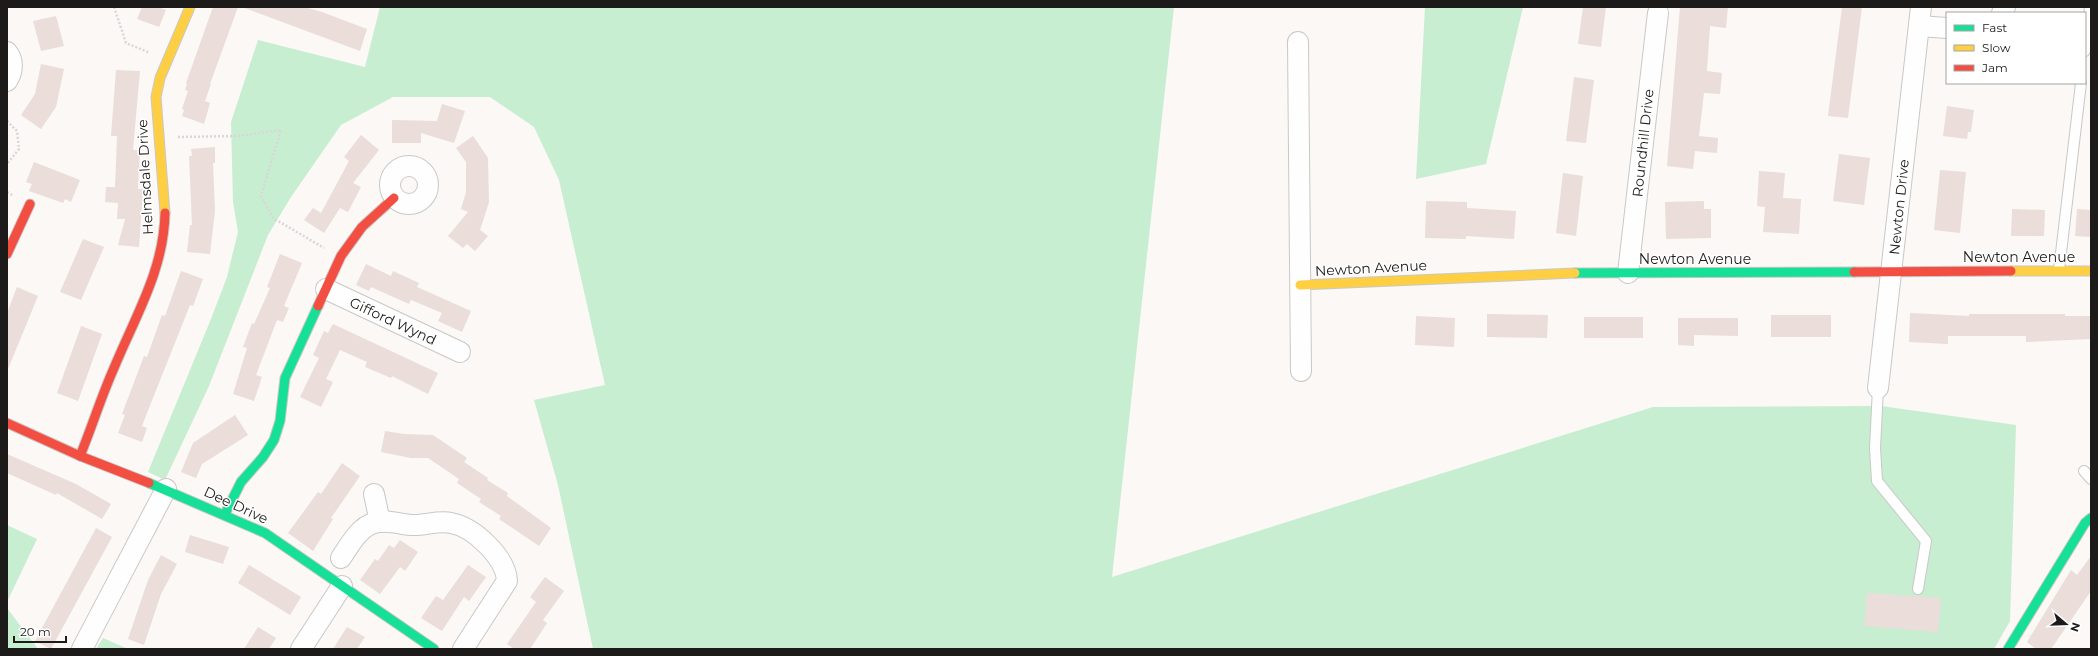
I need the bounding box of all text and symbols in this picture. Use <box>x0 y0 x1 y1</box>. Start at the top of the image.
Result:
legend <box>1946 12 2086 84</box>
text: Fast <box>1982 20 2007 35</box>
text: Slow <box>1982 40 2011 55</box>
text: Jam <box>1981 60 2008 75</box>
street label: Roundhill Drive <box>1628 88 1658 198</box>
street label: Helmsdale Drive <box>133 119 157 235</box>
street label: Newton Drive <box>1885 158 1913 256</box>
street label: Newton Avenue <box>1963 248 2075 266</box>
street label: Newton Avenue <box>1639 250 1751 268</box>
street label: Newton Avenue <box>1314 256 1428 280</box>
street label: Gifford Wynd <box>347 293 439 349</box>
street label: Dee Drive <box>201 482 271 528</box>
north arrow <box>2046 604 2086 644</box>
scale bar <box>14 618 66 644</box>
text: N <box>2067 621 2084 634</box>
text: 20 m <box>20 624 51 639</box>

